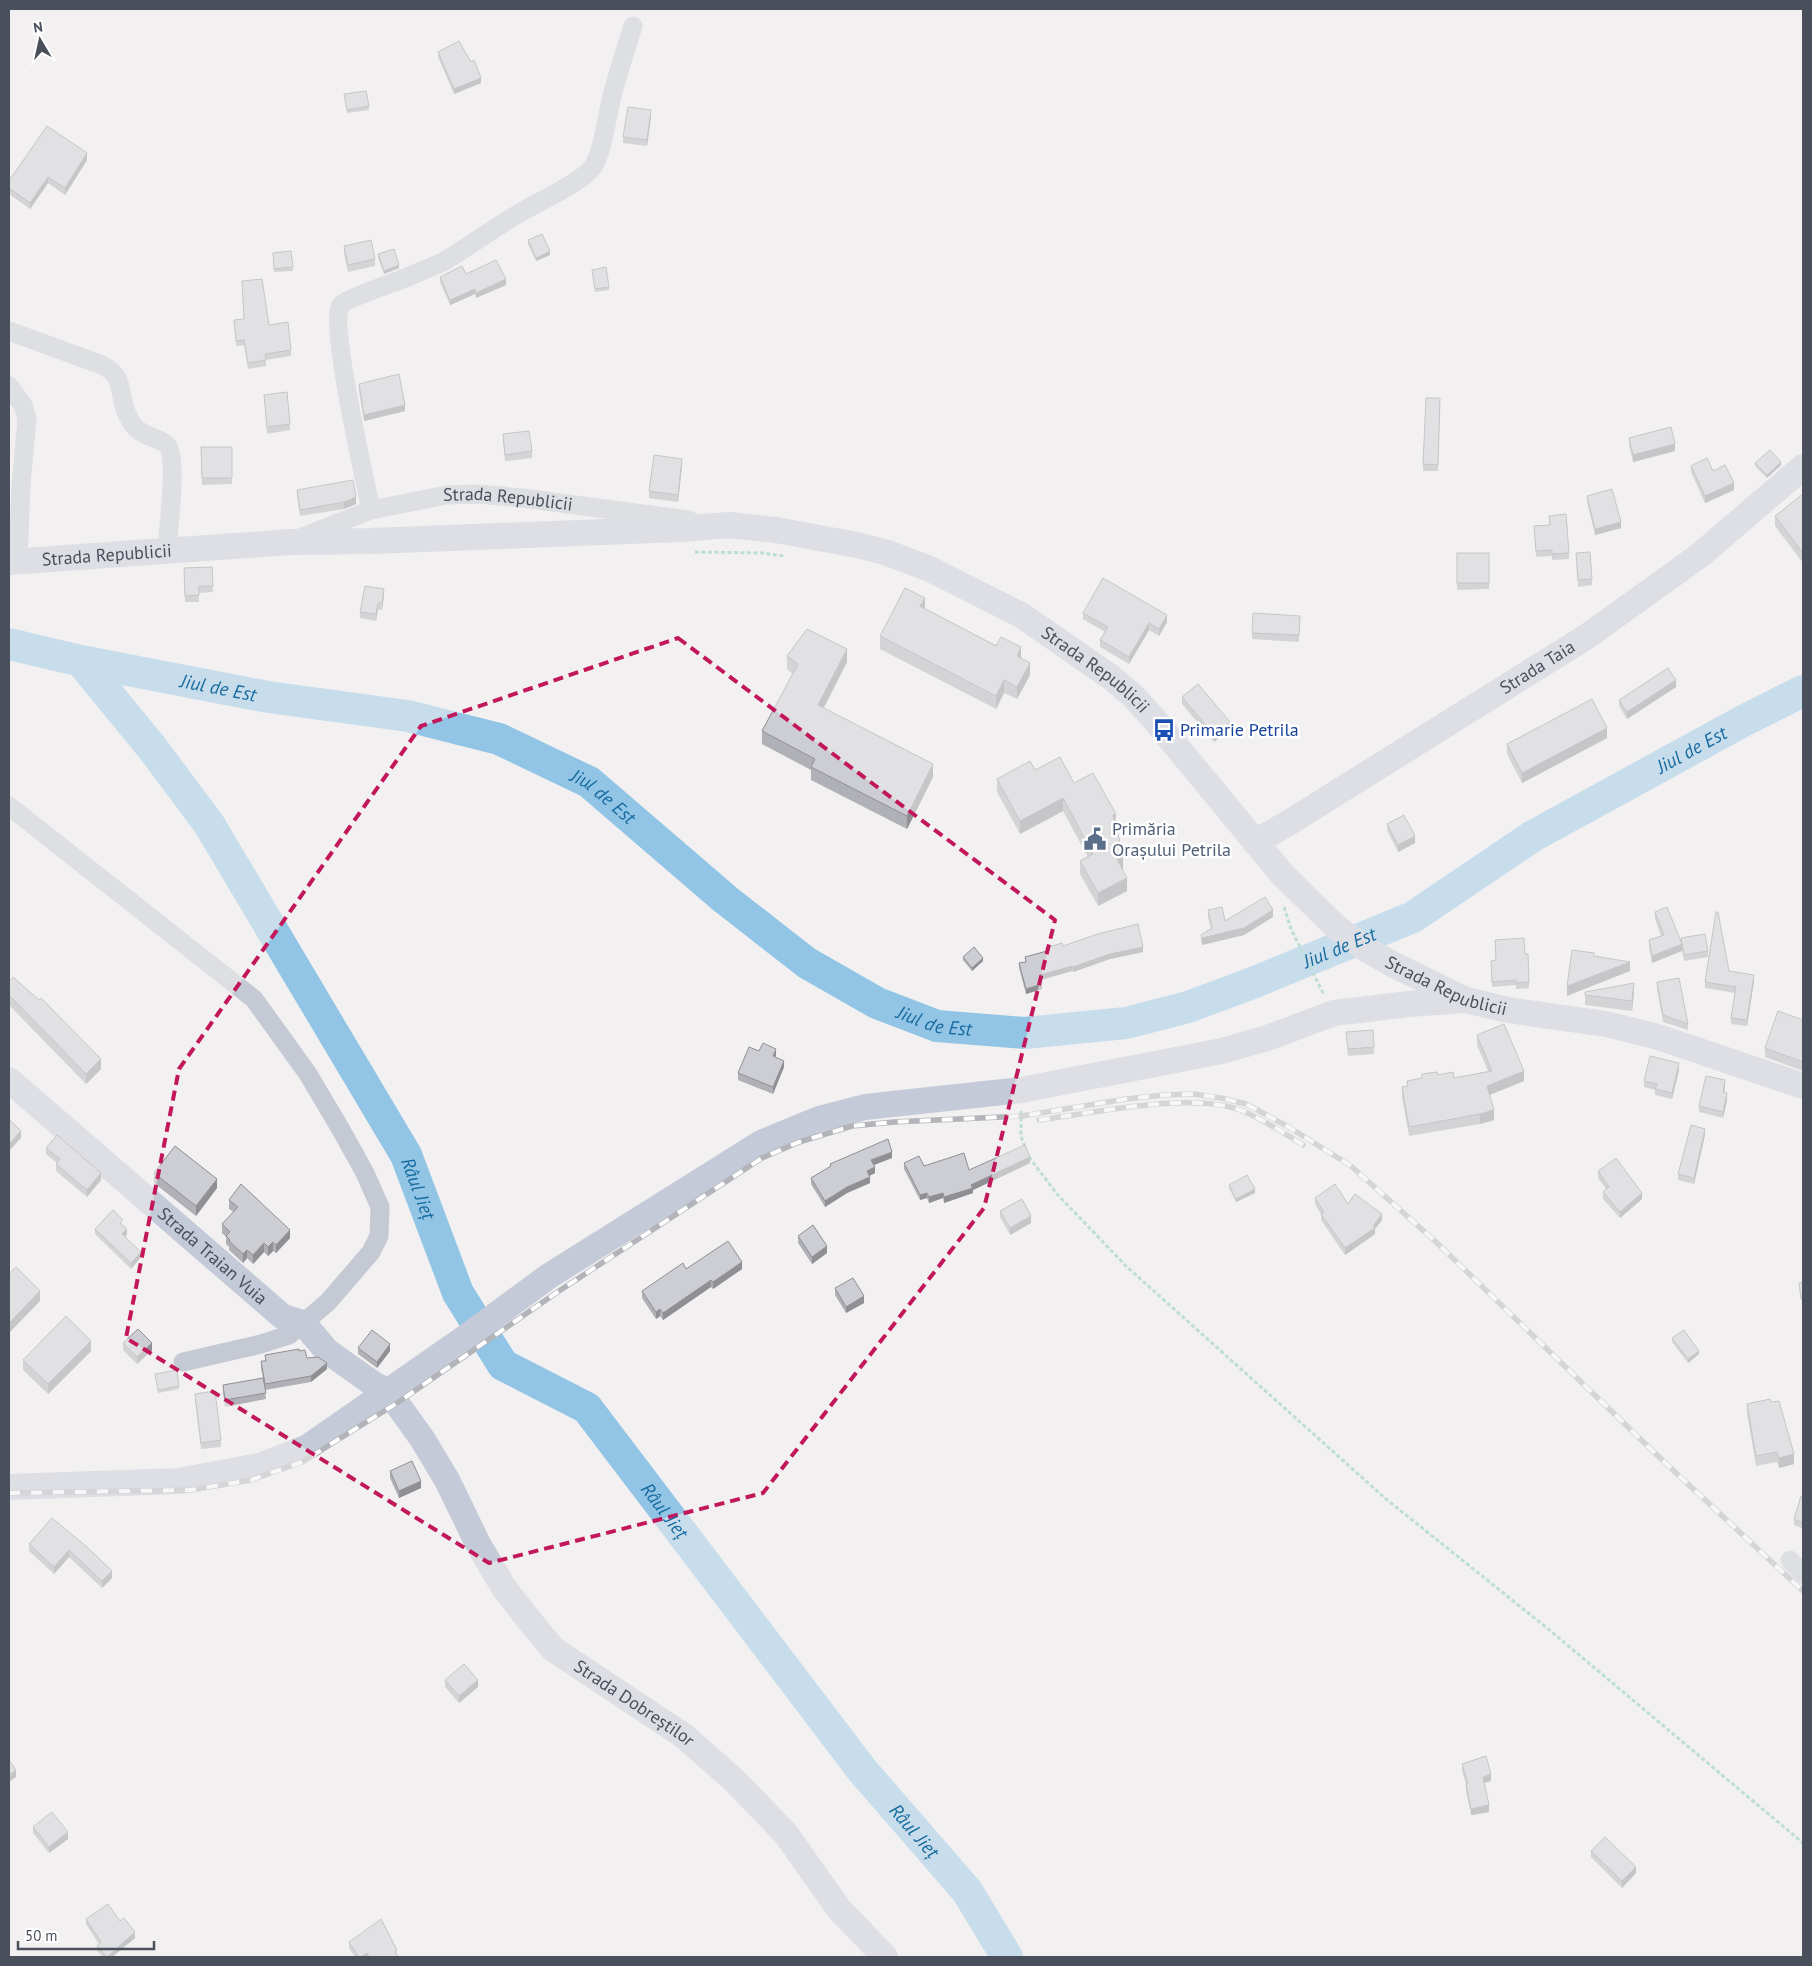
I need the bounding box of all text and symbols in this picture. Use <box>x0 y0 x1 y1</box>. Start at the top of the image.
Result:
north arrow <box>15 15 65 65</box>
text: N <box>32 18 44 37</box>
street label: Strada Republicii <box>443 482 574 516</box>
street label: Strada Republicii <box>41 539 172 571</box>
street label: Strada Republicii <box>1037 621 1155 718</box>
street label: Strada Taia <box>1495 635 1579 699</box>
water label: Jiul de Est <box>176 668 260 707</box>
bus stop icon: Primarie Petrila <box>1151 717 1177 743</box>
place label: Primarie Petrila <box>1180 718 1299 741</box>
water label: Jiul de Est <box>1650 720 1732 779</box>
water label: Jiul de Est <box>565 762 642 830</box>
place label: Primăria Orașului Petrila <box>1112 817 1231 861</box>
public building icon: Primăria Orașului Petrila <box>1082 826 1108 852</box>
water label: Jiul de Est <box>1297 921 1380 974</box>
street label: Strada Republicii <box>1381 950 1509 1020</box>
water label: Jiul de Est <box>892 999 974 1041</box>
water label: Râul Jieț <box>396 1154 441 1223</box>
street label: Strada Traian Vuia <box>153 1202 272 1309</box>
water label: Râul Jieț <box>636 1478 695 1544</box>
street label: Strada Dobreștilor <box>570 1654 700 1751</box>
water label: Râul Jieț <box>884 1798 945 1863</box>
scale bar <box>18 1918 154 1950</box>
text: 50 m <box>25 1926 58 1945</box>

